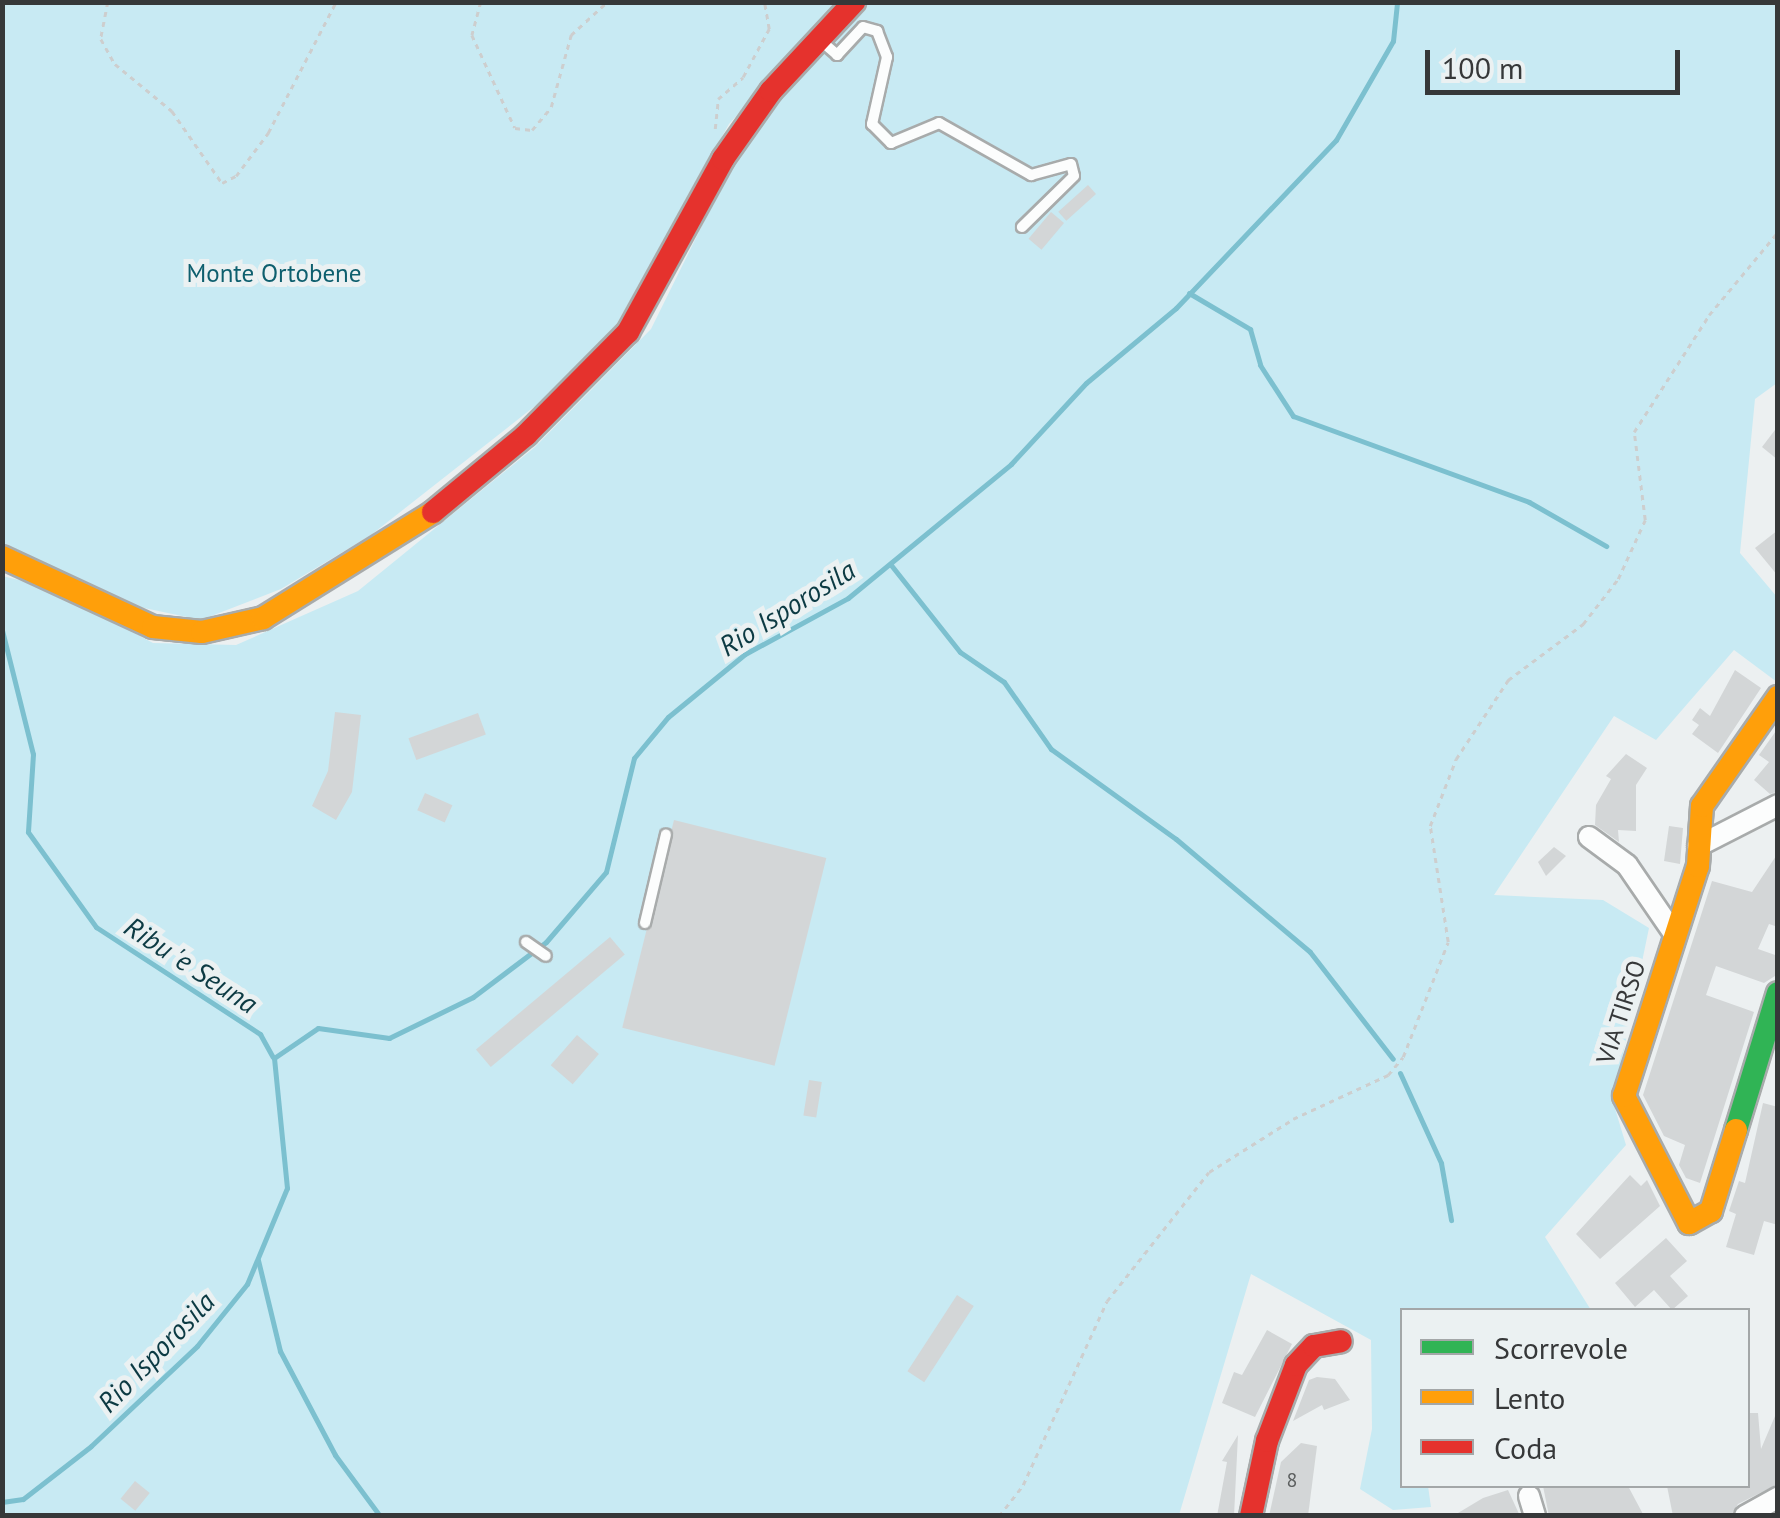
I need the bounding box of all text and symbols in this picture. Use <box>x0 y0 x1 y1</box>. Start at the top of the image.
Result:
scale bar <box>1430 30 1685 92</box>
text: 100 m <box>1442 48 1523 87</box>
park label: Monte Ortobene <box>187 258 361 288</box>
water label: Rio Isporosila <box>713 553 861 663</box>
water label: Ribu 'e Seuna <box>117 909 265 1021</box>
street label: VIA TIRSO <box>1590 955 1652 1069</box>
water label: Rio Isporosila <box>90 1285 222 1419</box>
legend <box>1400 1308 1750 1488</box>
text: Scorrevole <box>1494 1328 1628 1367</box>
text: Lento <box>1494 1378 1565 1417</box>
text: Coda <box>1494 1428 1557 1467</box>
house number: 8 <box>1287 1468 1297 1492</box>

